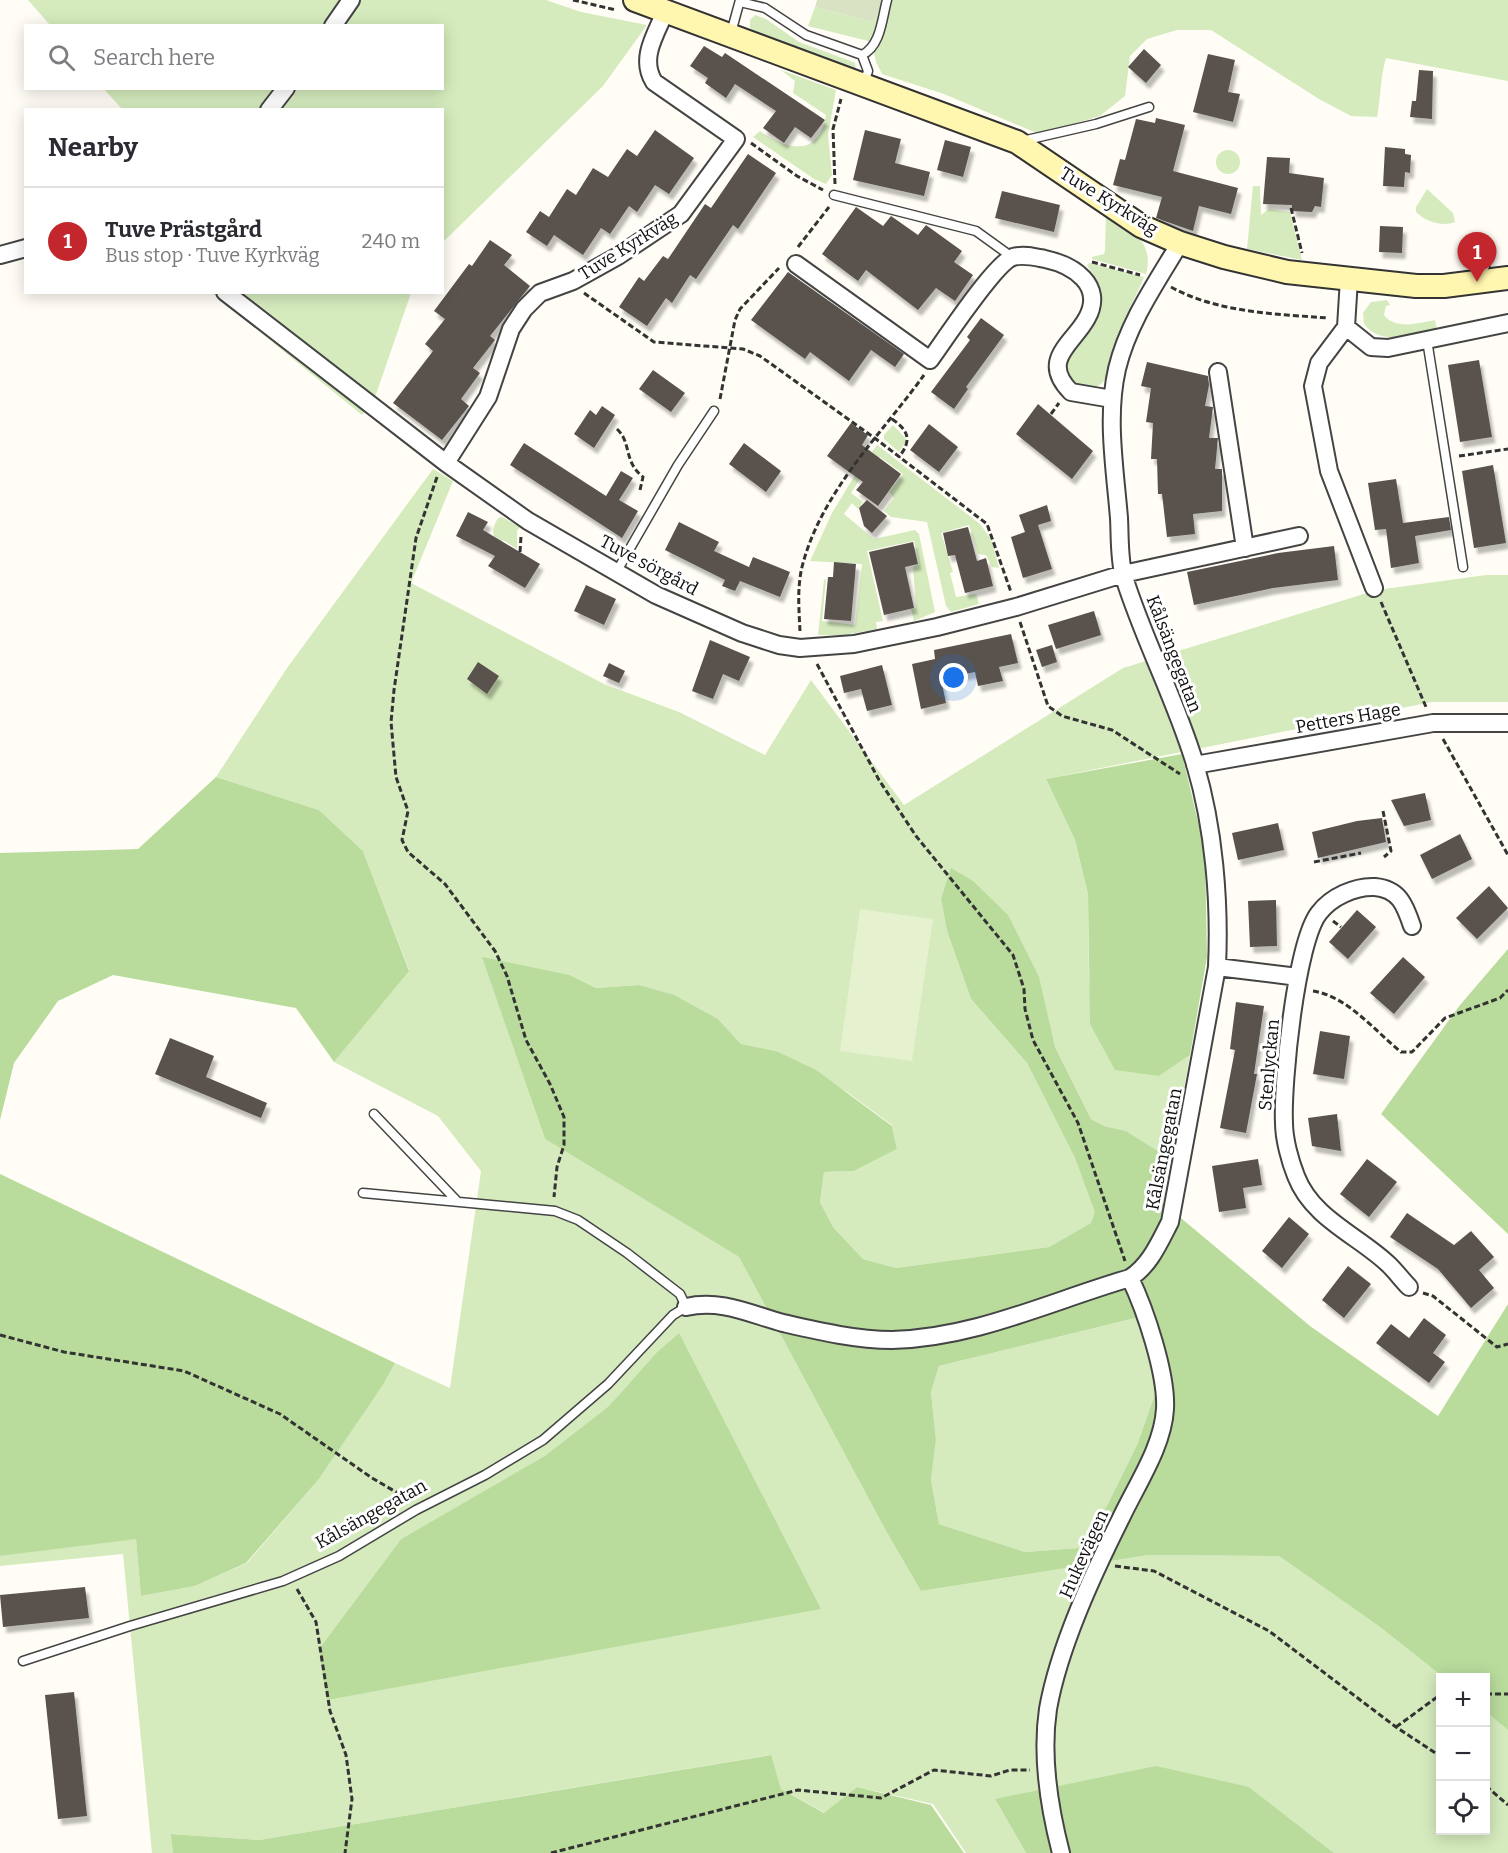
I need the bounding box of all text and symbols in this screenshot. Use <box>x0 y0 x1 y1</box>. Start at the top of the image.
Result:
search box <box>24 24 444 90</box>
icon: search <box>45 41 78 74</box>
text: Search here <box>93 44 215 71</box>
text: Nearby <box>48 132 138 163</box>
street label: Tuve Kyrkväg <box>1056 162 1162 240</box>
street label: Tuve Kyrkväg <box>575 207 681 285</box>
text: Tuve Prästgård <box>105 216 262 243</box>
text: 1 <box>63 229 72 253</box>
text: 240 m <box>362 229 420 253</box>
pin: 1 <box>1458 232 1496 282</box>
text: Bus stop · Tuve Kyrkväg <box>105 243 320 267</box>
street label: Tuve sörgård <box>596 530 702 600</box>
street label: Kålsängegatan <box>1142 592 1207 716</box>
your location <box>939 663 968 692</box>
street label: Petters Hage <box>1294 698 1402 738</box>
street label: Stenlyckan <box>1254 1018 1284 1112</box>
street label: Kålsängegatan <box>1141 1086 1187 1212</box>
street label: Kålsängegatan <box>312 1474 431 1554</box>
street label: Hukevägen <box>1055 1506 1114 1602</box>
map controls <box>1436 1673 1490 1835</box>
button: + <box>1436 1673 1490 1727</box>
button: − <box>1436 1727 1490 1781</box>
button: locate <box>1436 1781 1490 1835</box>

